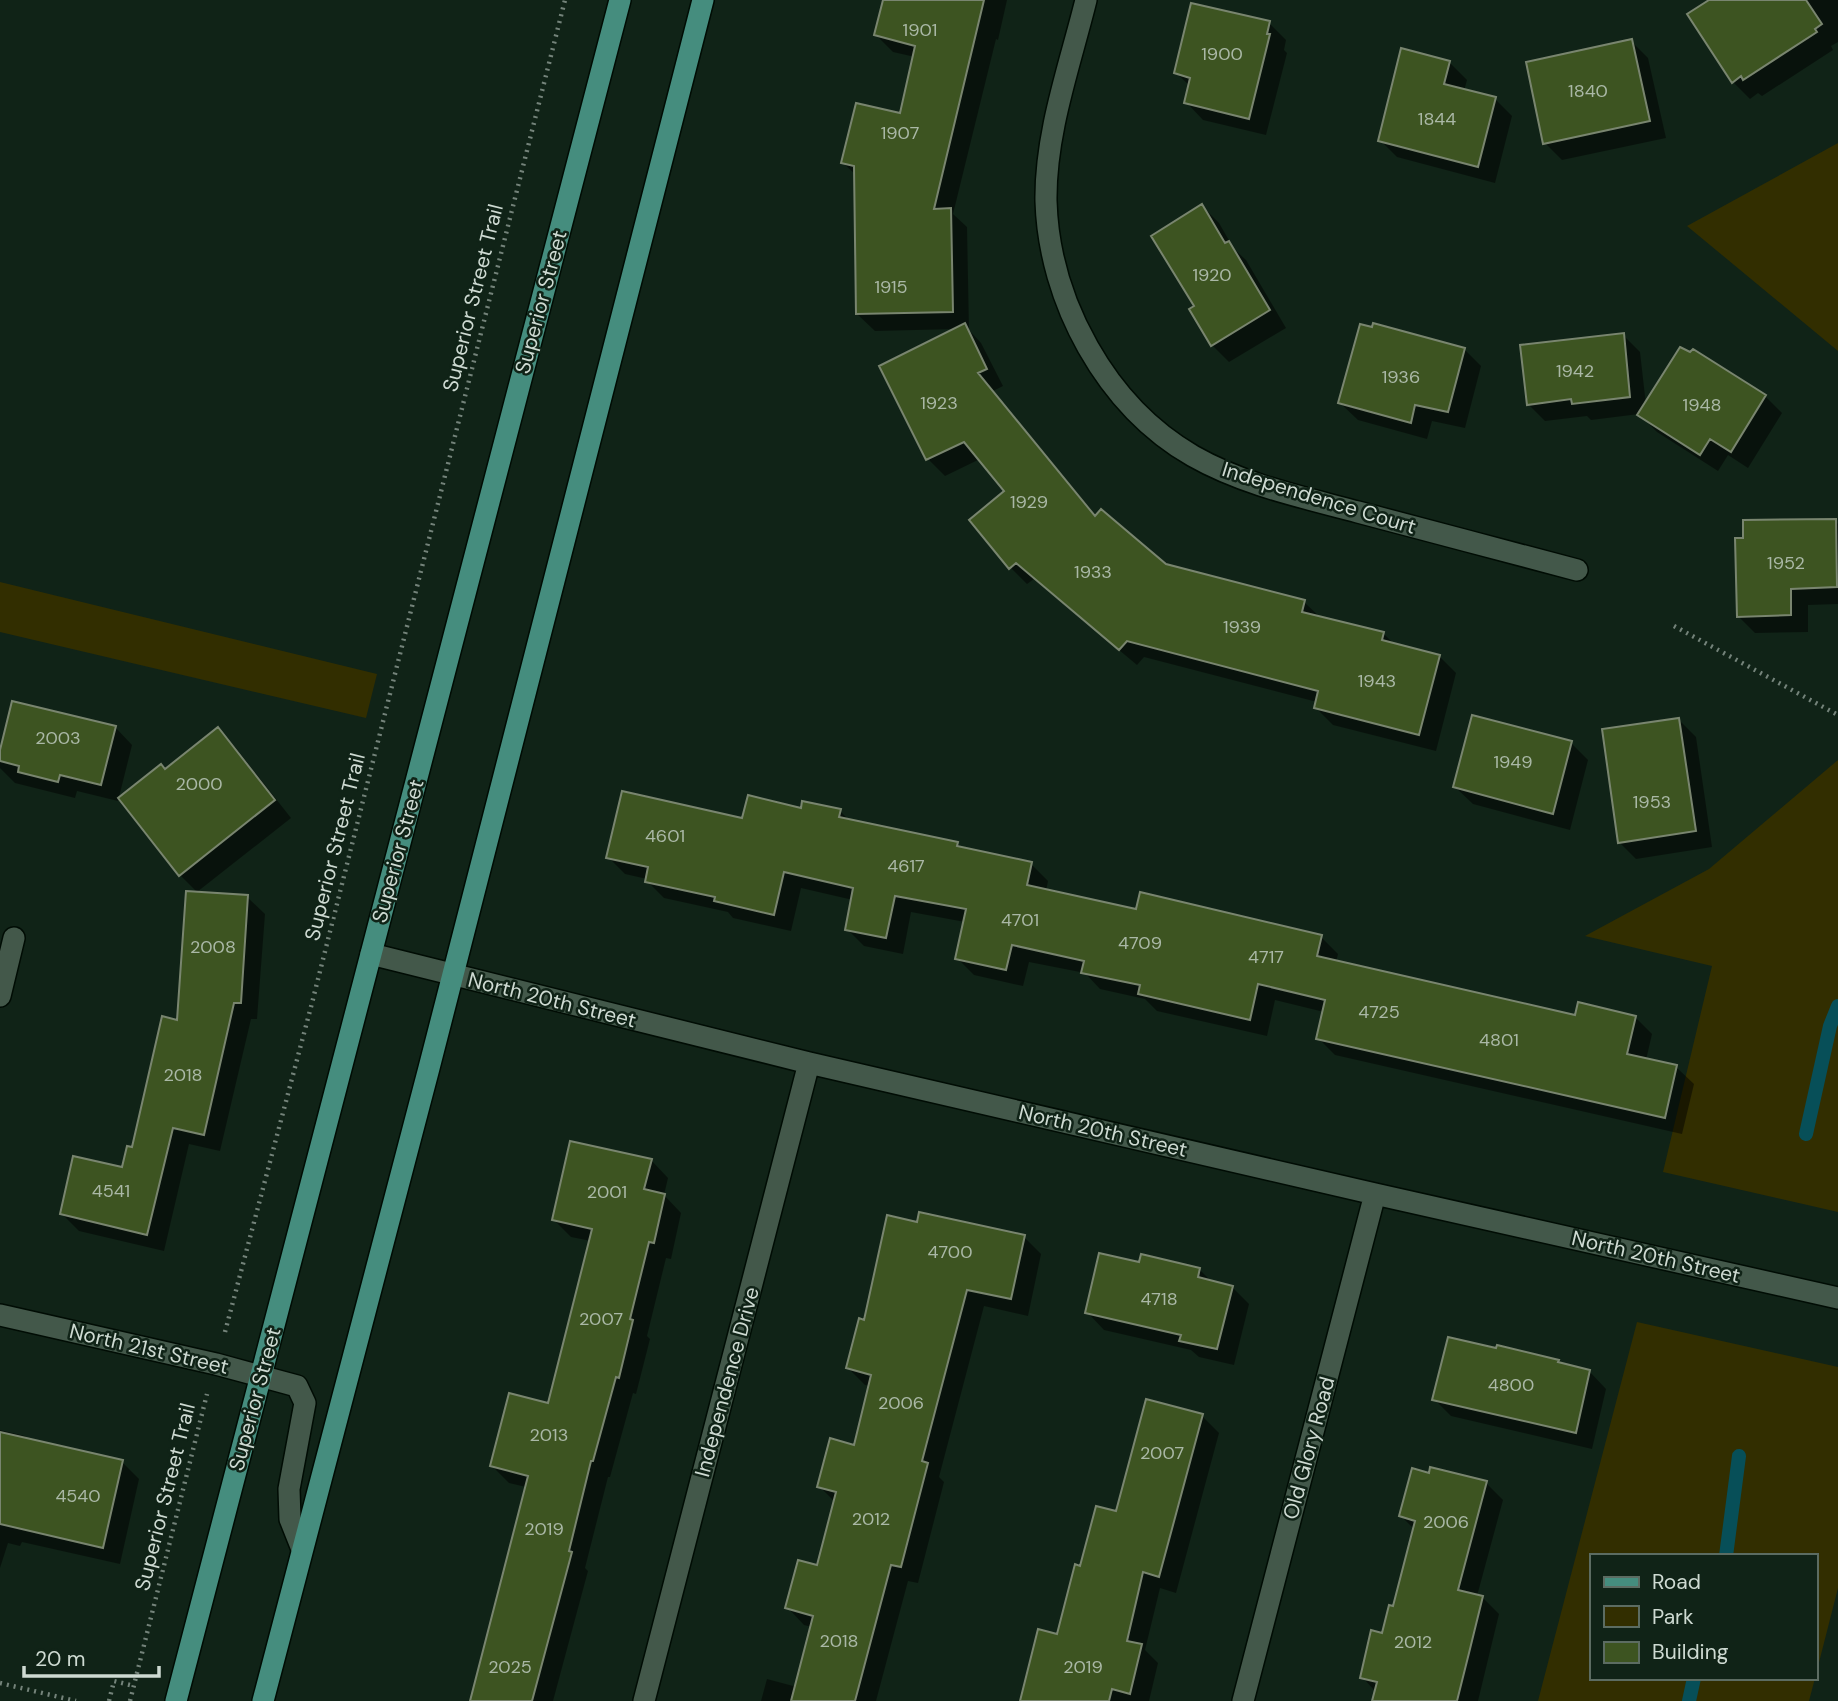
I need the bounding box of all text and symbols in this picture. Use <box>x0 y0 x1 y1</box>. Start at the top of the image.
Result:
house number: 1901 <box>903 18 937 42</box>
house number: 1900 <box>1201 42 1243 66</box>
house number: 1840 <box>1568 79 1608 103</box>
house number: 1844 <box>1418 107 1456 131</box>
house number: 1907 <box>881 121 919 145</box>
street label: Superior Street Trail <box>436 201 510 395</box>
street label: Superior Street <box>508 227 574 377</box>
house number: 1920 <box>1192 263 1232 287</box>
house number: 1915 <box>874 275 908 299</box>
house number: 1942 <box>1556 359 1594 383</box>
house number: 1936 <box>1382 365 1420 389</box>
house number: 1923 <box>920 391 958 415</box>
house number: 1948 <box>1683 393 1721 417</box>
street label: Independence Court <box>1219 455 1419 541</box>
house number: 1929 <box>1010 490 1048 514</box>
house number: 1952 <box>1767 551 1805 575</box>
house number: 1933 <box>1074 560 1112 584</box>
house number: 1939 <box>1223 615 1261 639</box>
house number: 1943 <box>1358 669 1396 693</box>
house number: 2003 <box>35 726 81 750</box>
street label: Superior Street Trail <box>298 750 372 944</box>
house number: 1949 <box>1493 750 1533 774</box>
house number: 2000 <box>175 772 223 796</box>
street label: Superior Street <box>365 776 431 926</box>
house number: 1953 <box>1633 790 1671 814</box>
house number: 4601 <box>645 824 685 848</box>
house number: 4617 <box>887 854 925 878</box>
house number: 4701 <box>1001 908 1039 932</box>
house number: 4709 <box>1118 931 1162 955</box>
house number: 2008 <box>190 935 236 959</box>
house number: 4717 <box>1248 945 1284 969</box>
street label: North 20th Street <box>465 966 639 1034</box>
house number: 4725 <box>1358 1000 1400 1024</box>
house number: 4801 <box>1479 1028 1519 1052</box>
house number: 2018 <box>163 1063 203 1087</box>
street label: North 20th Street <box>1016 1098 1190 1164</box>
house number: 4541 <box>92 1179 130 1203</box>
house number: 2001 <box>587 1180 627 1204</box>
street label: North 20th Street <box>1569 1224 1743 1290</box>
house number: 4700 <box>928 1240 972 1264</box>
street label: Independence Drive <box>688 1284 766 1480</box>
house number: 4718 <box>1140 1287 1178 1311</box>
house number: 2007 <box>579 1307 623 1331</box>
street label: North 21st Street <box>67 1317 231 1381</box>
street label: Superior Street <box>222 1324 288 1474</box>
house number: 4800 <box>1488 1373 1534 1397</box>
street label: Old Glory Road <box>1276 1374 1342 1522</box>
house number: 2006 <box>878 1391 924 1415</box>
street label: Superior Street Trail <box>128 1400 202 1594</box>
house number: 2013 <box>530 1423 568 1447</box>
house number: 2007 <box>1140 1441 1184 1465</box>
house number: 4540 <box>55 1484 101 1508</box>
house number: 2012 <box>852 1507 890 1531</box>
house number: 2006 <box>1423 1510 1469 1534</box>
house number: 2019 <box>524 1517 564 1541</box>
legend <box>1590 1554 1817 1680</box>
text: Road <box>1652 1568 1701 1596</box>
text: Park <box>1652 1603 1694 1631</box>
house number: 2018 <box>819 1629 859 1653</box>
house number: 2012 <box>1394 1630 1432 1654</box>
scale bar <box>24 1634 159 1678</box>
text: Building <box>1652 1638 1729 1666</box>
text: 20 m <box>35 1645 86 1673</box>
house number: 2025 <box>488 1655 532 1679</box>
house number: 2019 <box>1063 1655 1103 1679</box>

